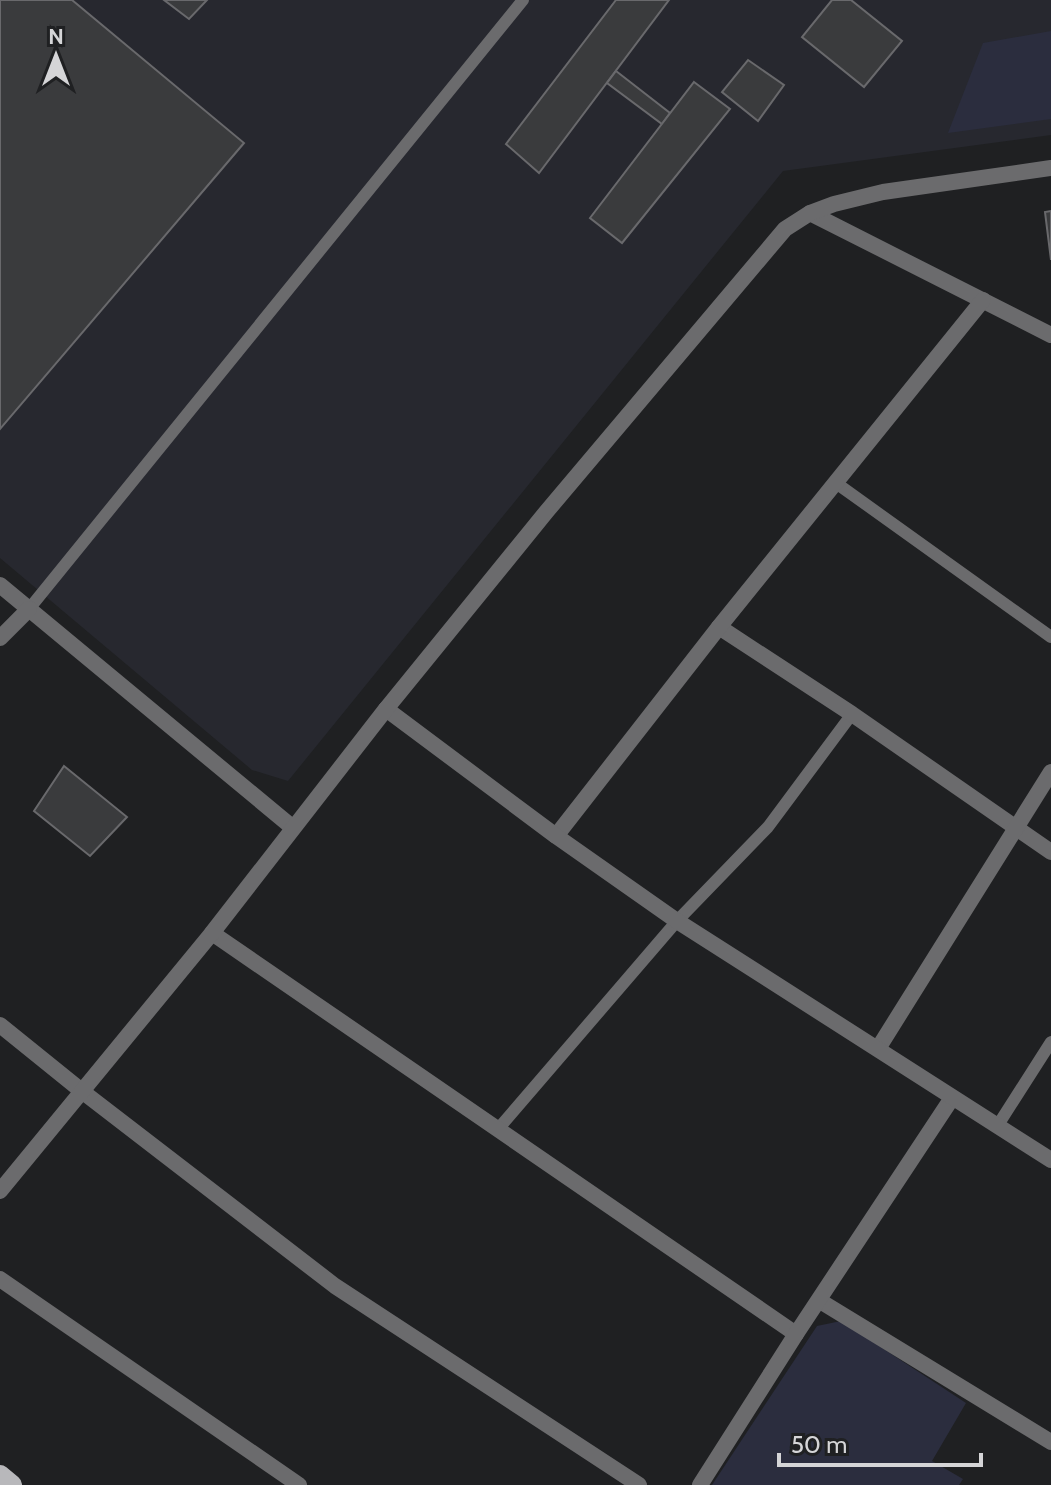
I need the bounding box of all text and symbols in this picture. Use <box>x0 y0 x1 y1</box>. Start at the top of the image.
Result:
north arrow <box>16 16 96 96</box>
text: N <box>48 23 64 50</box>
scale bar <box>779 1417 981 1467</box>
text: 50 m <box>791 1430 847 1459</box>

